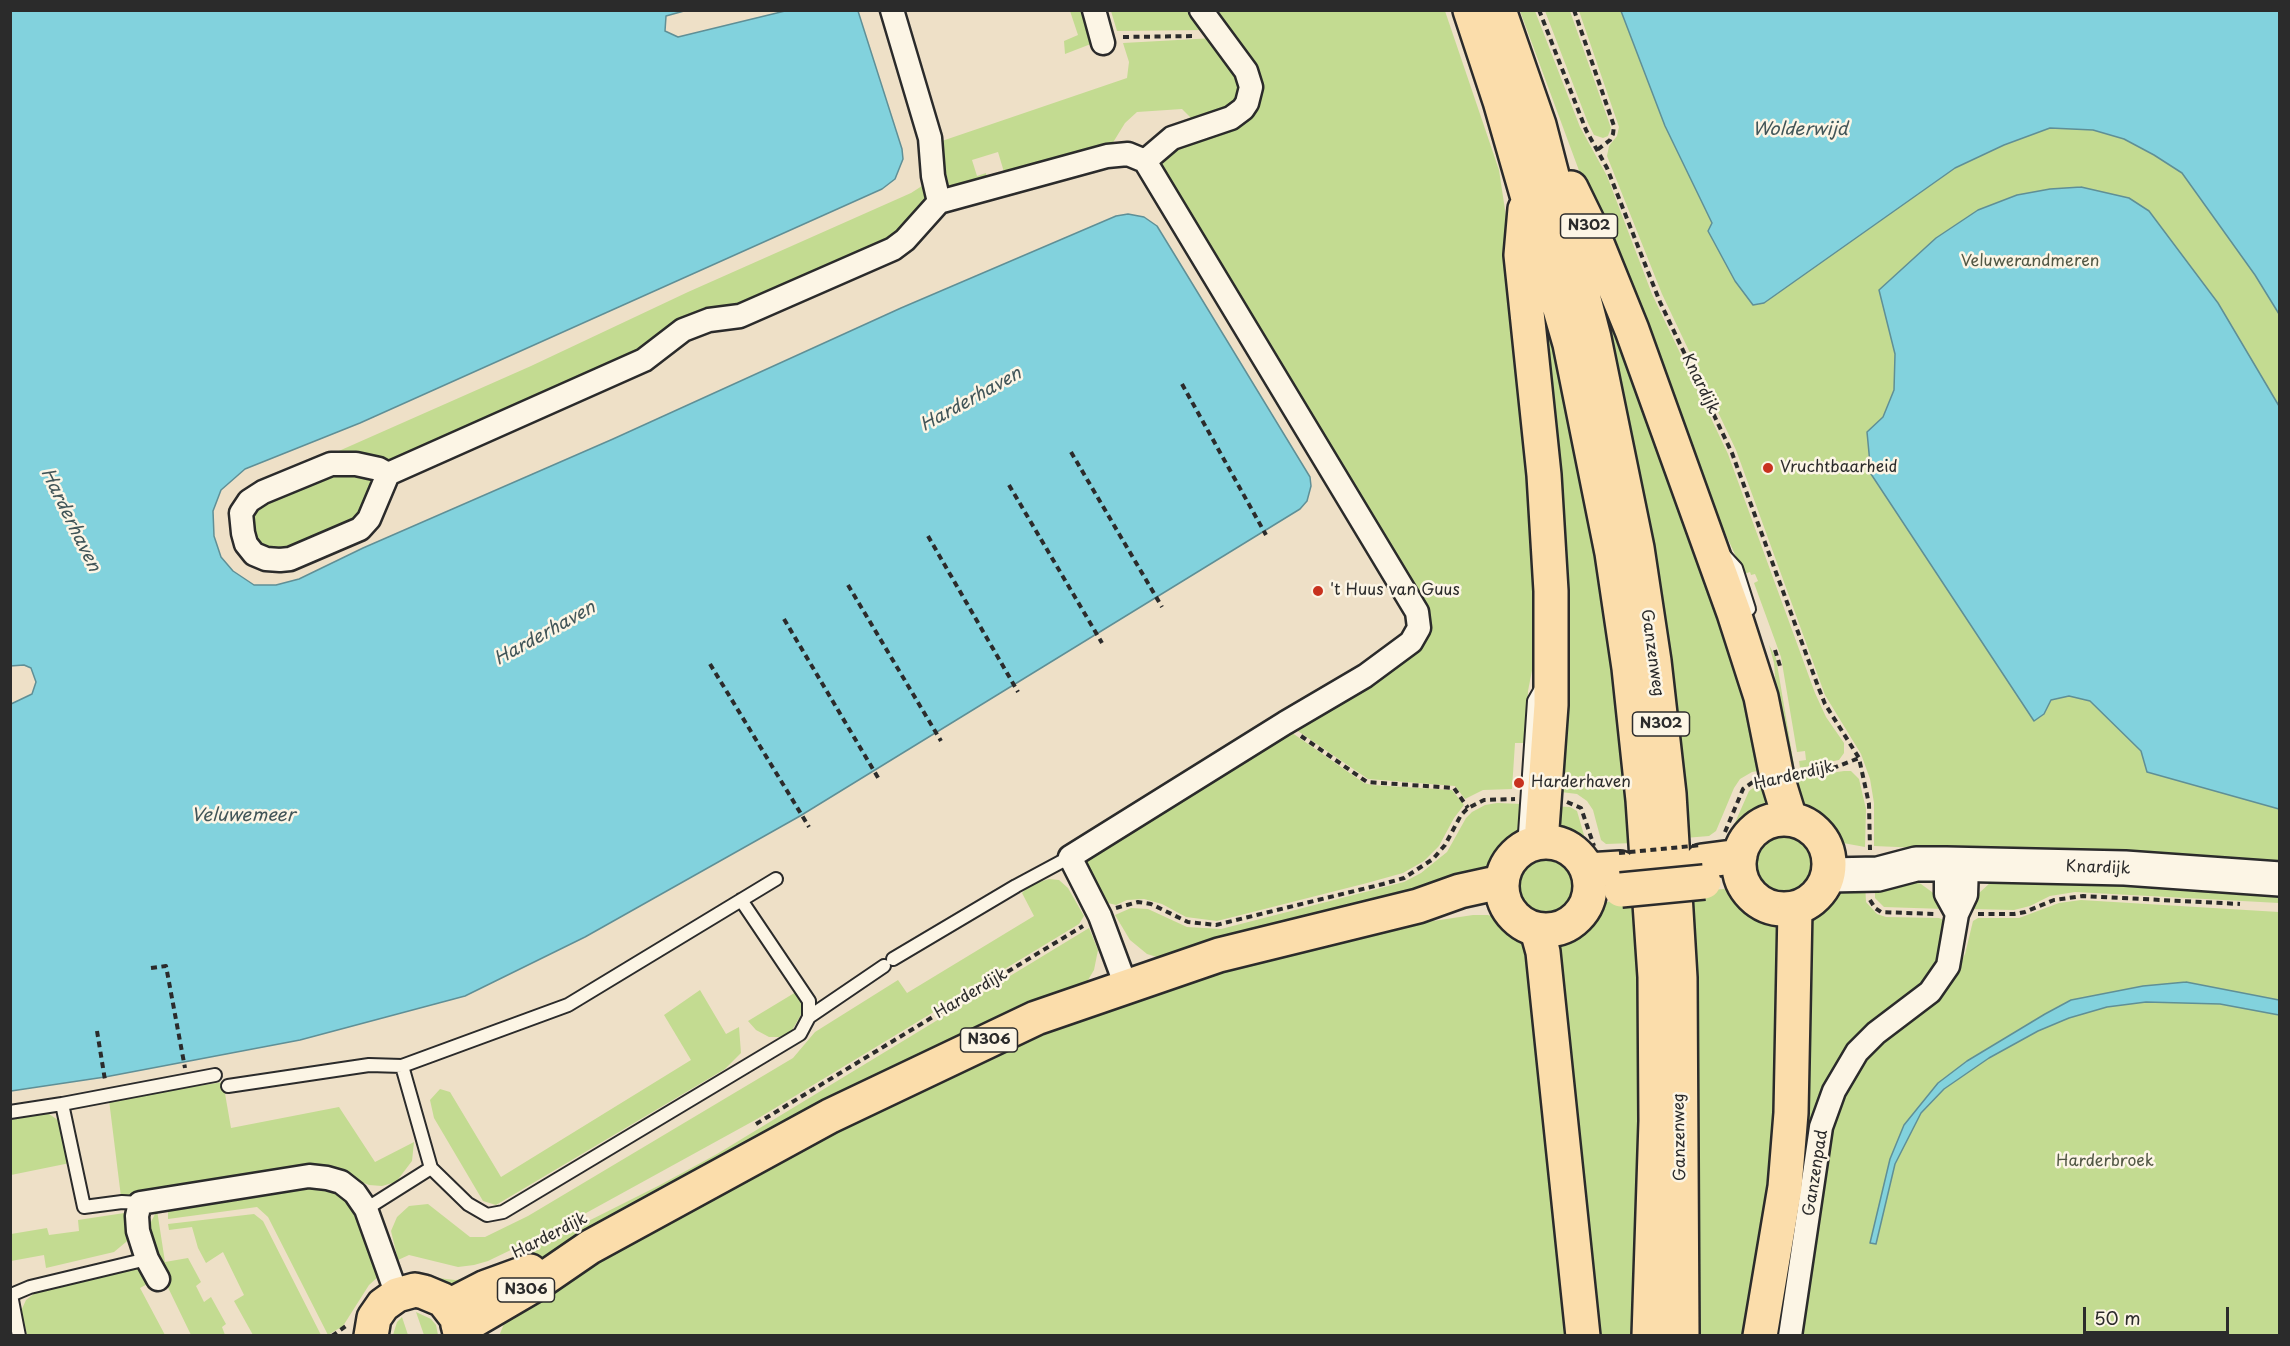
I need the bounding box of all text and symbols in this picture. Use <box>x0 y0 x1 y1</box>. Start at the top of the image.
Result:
water label: Wolderwijd <box>1752 119 1848 141</box>
road number: N302 <box>1560 214 1618 238</box>
park label: Veluwerandmeren <box>1961 252 2099 272</box>
street label: Knardijk <box>1677 351 1723 417</box>
water label: Harderhaven <box>917 363 1025 437</box>
place label: Vruchtbaarheid <box>1780 458 1897 478</box>
marker: Vruchtbaarheid <box>1761 461 1775 475</box>
water label: Harderhaven <box>36 465 104 575</box>
place label: 't Huus van Guus <box>1330 581 1460 601</box>
marker: 't Huus van Guus <box>1311 584 1325 598</box>
water label: Harderhaven <box>491 597 599 671</box>
street label: Ganzenweg <box>1636 608 1668 698</box>
road number: N302 <box>1632 712 1690 736</box>
street label: Harderdijk <box>1752 757 1836 795</box>
place label: Harderhaven <box>1531 773 1631 793</box>
marker: Harderhaven <box>1512 776 1526 790</box>
water label: Veluwemeer <box>191 805 295 827</box>
street label: Knardijk <box>2065 857 2131 879</box>
street label: Harderdijk <box>931 965 1011 1023</box>
road number: N306 <box>960 1028 1018 1052</box>
street label: Ganzenweg <box>1670 1093 1690 1181</box>
street label: Ganzenpad <box>1800 1128 1832 1218</box>
park label: Harderbroek <box>2056 1152 2154 1172</box>
street label: Harderdijk <box>509 1209 591 1263</box>
road number: N306 <box>498 1278 554 1302</box>
scale bar <box>2086 1295 2232 1333</box>
text: 50 m <box>2094 1304 2141 1331</box>

